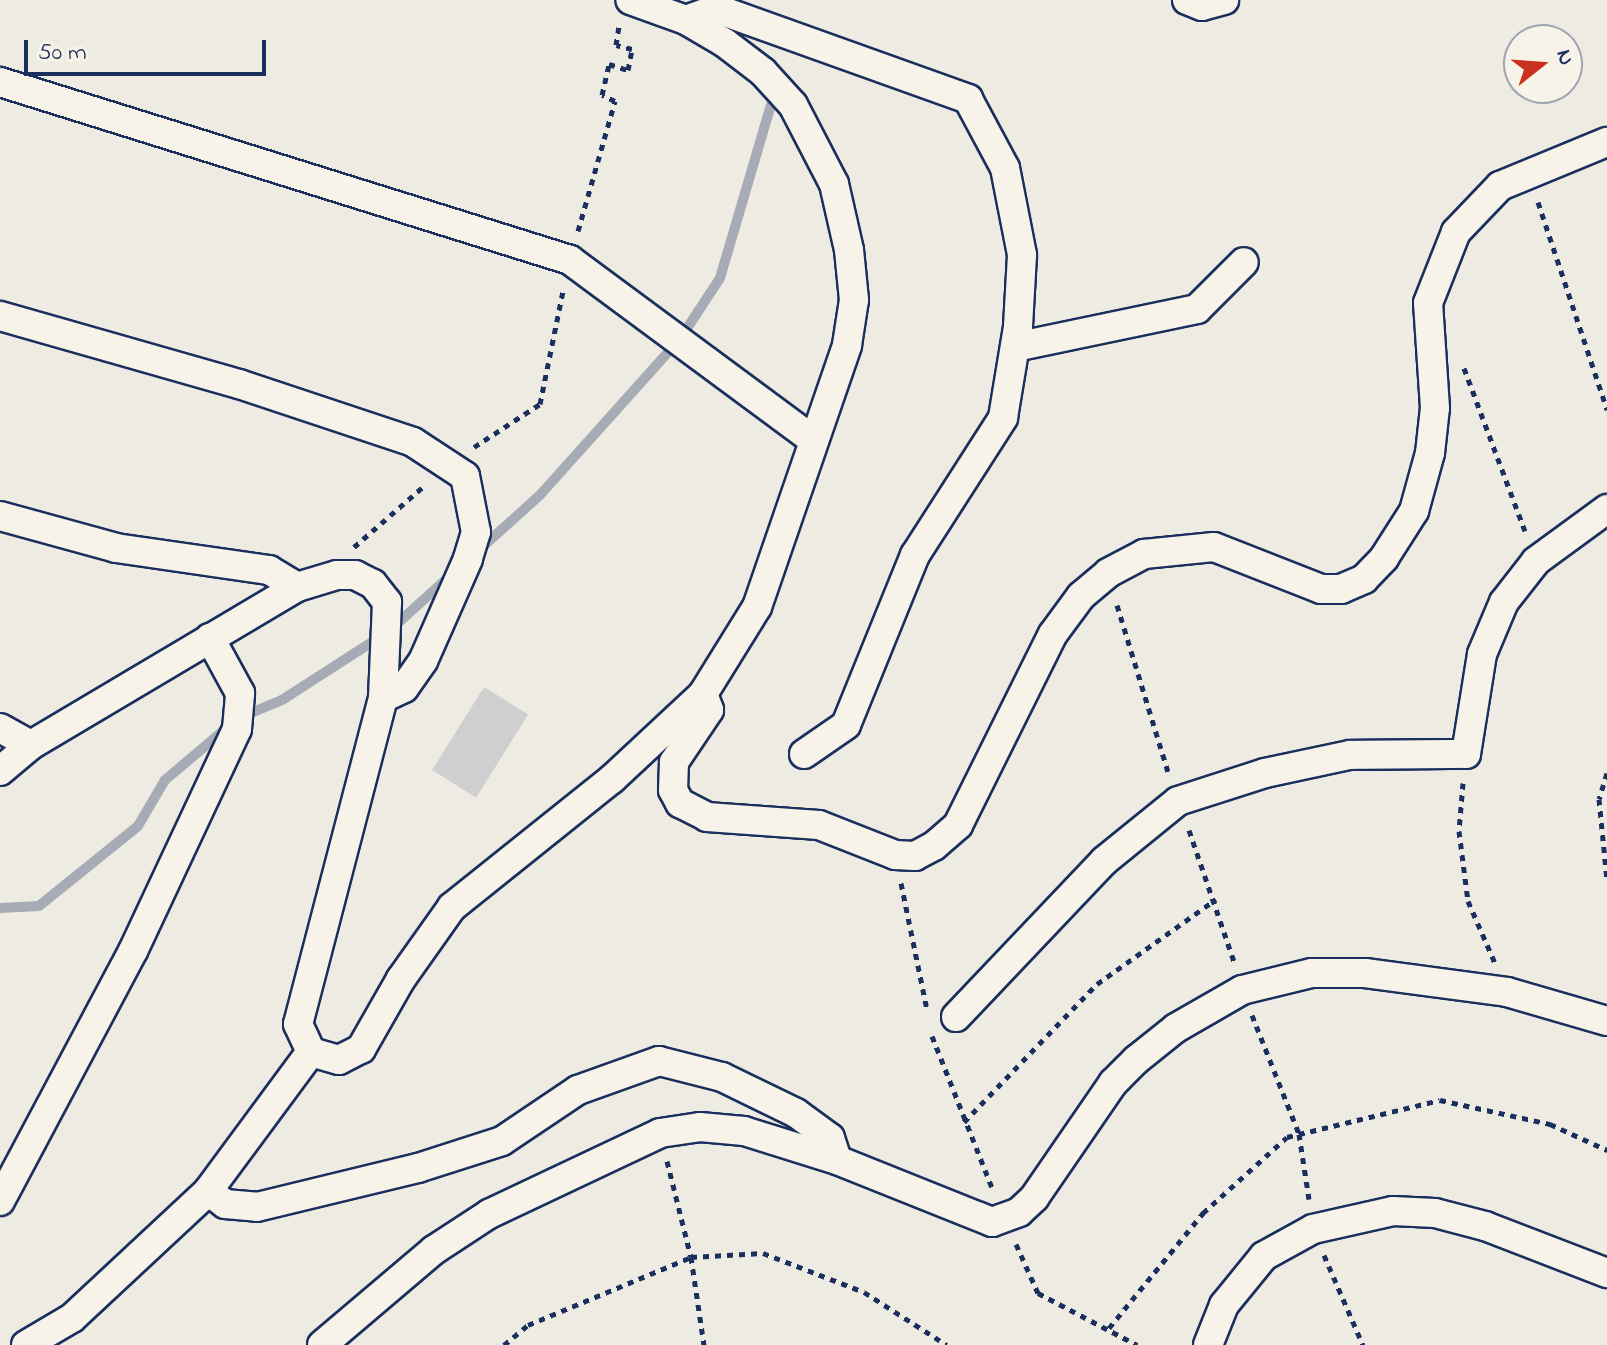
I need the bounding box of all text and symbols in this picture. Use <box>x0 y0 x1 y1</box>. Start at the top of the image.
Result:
scale bar <box>28 24 270 74</box>
north arrow <box>1503 24 1583 104</box>
text: 50 m <box>38 36 87 71</box>
text: N <box>1547 46 1582 69</box>

